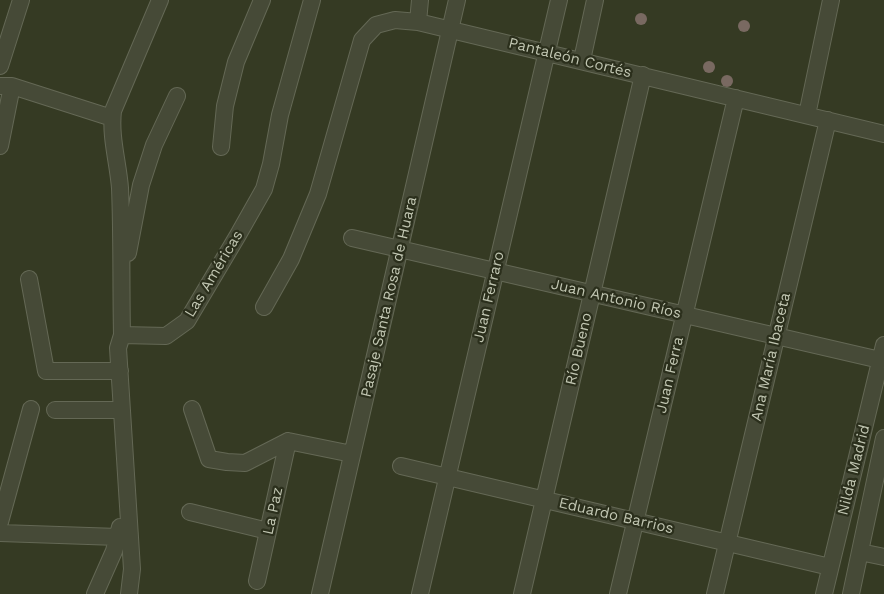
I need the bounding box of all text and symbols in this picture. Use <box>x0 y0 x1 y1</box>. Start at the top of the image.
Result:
street label: Pantaleón Cortés <box>507 34 633 82</box>
street label: Pasaje Santa Rosa de Huara <box>357 195 421 399</box>
street label: Las Américas <box>181 227 247 321</box>
street label: Juan Ferraro <box>470 250 508 344</box>
street label: Juan Antonio Ríos <box>549 275 683 323</box>
street label: Ana María Ibaceta <box>747 291 795 423</box>
street label: Río Bueno <box>562 311 596 387</box>
street label: Juan Ferra <box>652 335 688 415</box>
street label: Nilda Madrid <box>834 423 874 517</box>
street label: La Paz <box>259 486 287 536</box>
street label: Eduardo Barrios <box>557 494 675 538</box>

